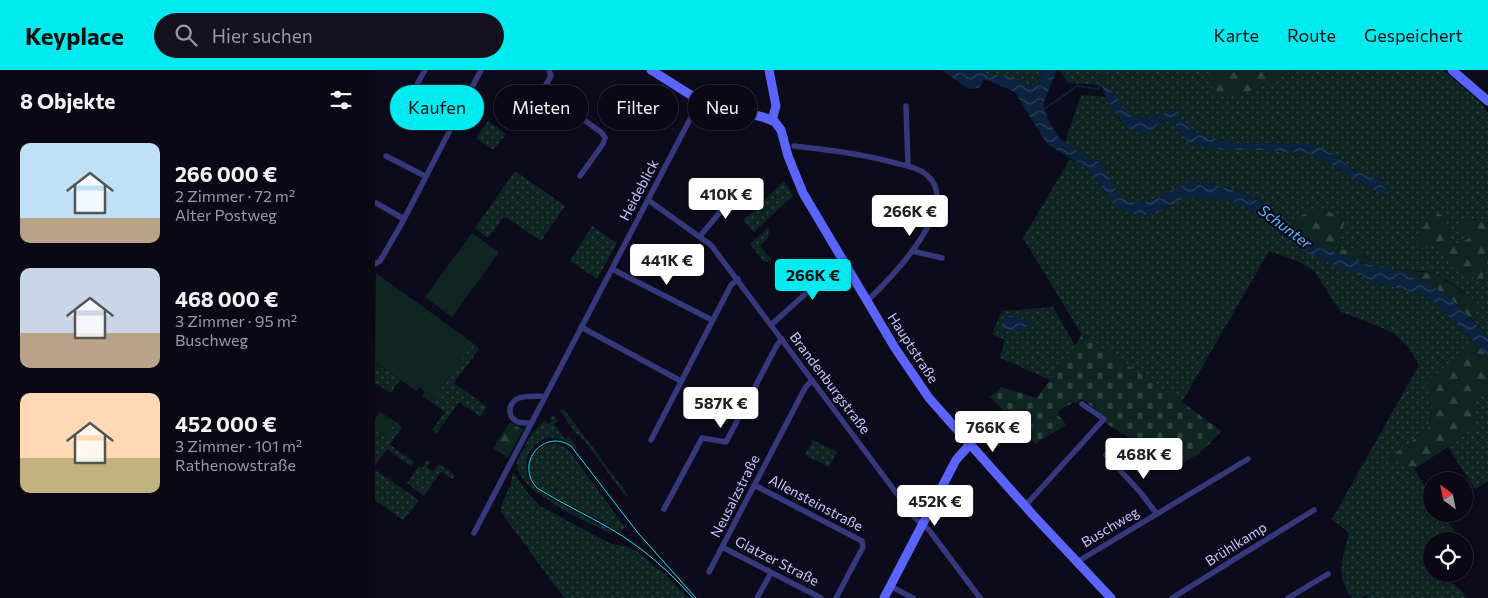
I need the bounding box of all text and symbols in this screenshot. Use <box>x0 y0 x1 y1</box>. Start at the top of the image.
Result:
search box <box>154 13 504 58</box>
text: Keyplace <box>25 21 124 50</box>
icon: search <box>172 21 200 49</box>
text: Hier suchen <box>212 24 313 47</box>
text: Karte <box>1214 24 1259 46</box>
text: Route <box>1287 24 1336 46</box>
text: Gespeichert <box>1364 24 1463 46</box>
chip: Kaufen <box>390 85 484 130</box>
chip: Mieten <box>494 85 588 130</box>
chip: Filter <box>598 85 678 130</box>
chip: Neu <box>688 85 757 130</box>
icon: filters <box>327 86 355 114</box>
text: 8 Objekte <box>20 88 115 113</box>
street label: Heideblick <box>615 156 662 223</box>
text: 266 000 € <box>175 161 277 186</box>
icon: home <box>60 163 120 223</box>
pin: 410K € <box>685 178 767 220</box>
text: 410K € <box>700 184 752 203</box>
text: 2 Zimmer · 72 m² <box>175 186 295 205</box>
pin: 266K € <box>869 194 951 237</box>
water label: Schunter <box>1256 200 1316 253</box>
text: 266K € <box>883 201 937 220</box>
text: Alter Postweg <box>175 205 277 224</box>
pin: 441K € <box>626 244 708 286</box>
text: 441K € <box>641 250 693 269</box>
pin: 266K € <box>772 258 854 301</box>
text: 266K € <box>786 265 840 284</box>
text: 468 000 € <box>175 286 279 311</box>
icon: home <box>60 288 120 348</box>
street label: Hauptstraße <box>884 309 942 386</box>
text: 3 Zimmer · 95 m² <box>175 311 297 330</box>
street label: Brandenburgstraße <box>787 328 874 437</box>
text: Buschweg <box>175 330 248 349</box>
pin: 587K € <box>680 386 762 429</box>
text: 587K € <box>694 393 748 412</box>
pin: 766K € <box>952 410 1034 453</box>
text: 452 000 € <box>175 411 277 436</box>
icon: home <box>60 413 120 473</box>
text: 766K € <box>966 417 1020 436</box>
text: 3 Zimmer · 101 m² <box>175 436 302 455</box>
pin: 468K € <box>1103 438 1185 480</box>
text: 468K € <box>1116 444 1172 463</box>
street label: Neusalzstraße <box>706 452 763 540</box>
text: Rathenowstraße <box>175 455 296 474</box>
street label: Allensteinstraße <box>766 471 866 534</box>
north arrow <box>1423 472 1473 522</box>
map controls <box>1423 472 1473 582</box>
pin: 452K € <box>894 484 976 527</box>
text: 452K € <box>908 491 962 510</box>
street label: Buschweg <box>1078 503 1142 550</box>
street label: Brühlkamp <box>1202 518 1270 569</box>
street label: Glatzer Straße <box>732 532 822 589</box>
button: locate <box>1423 532 1473 582</box>

